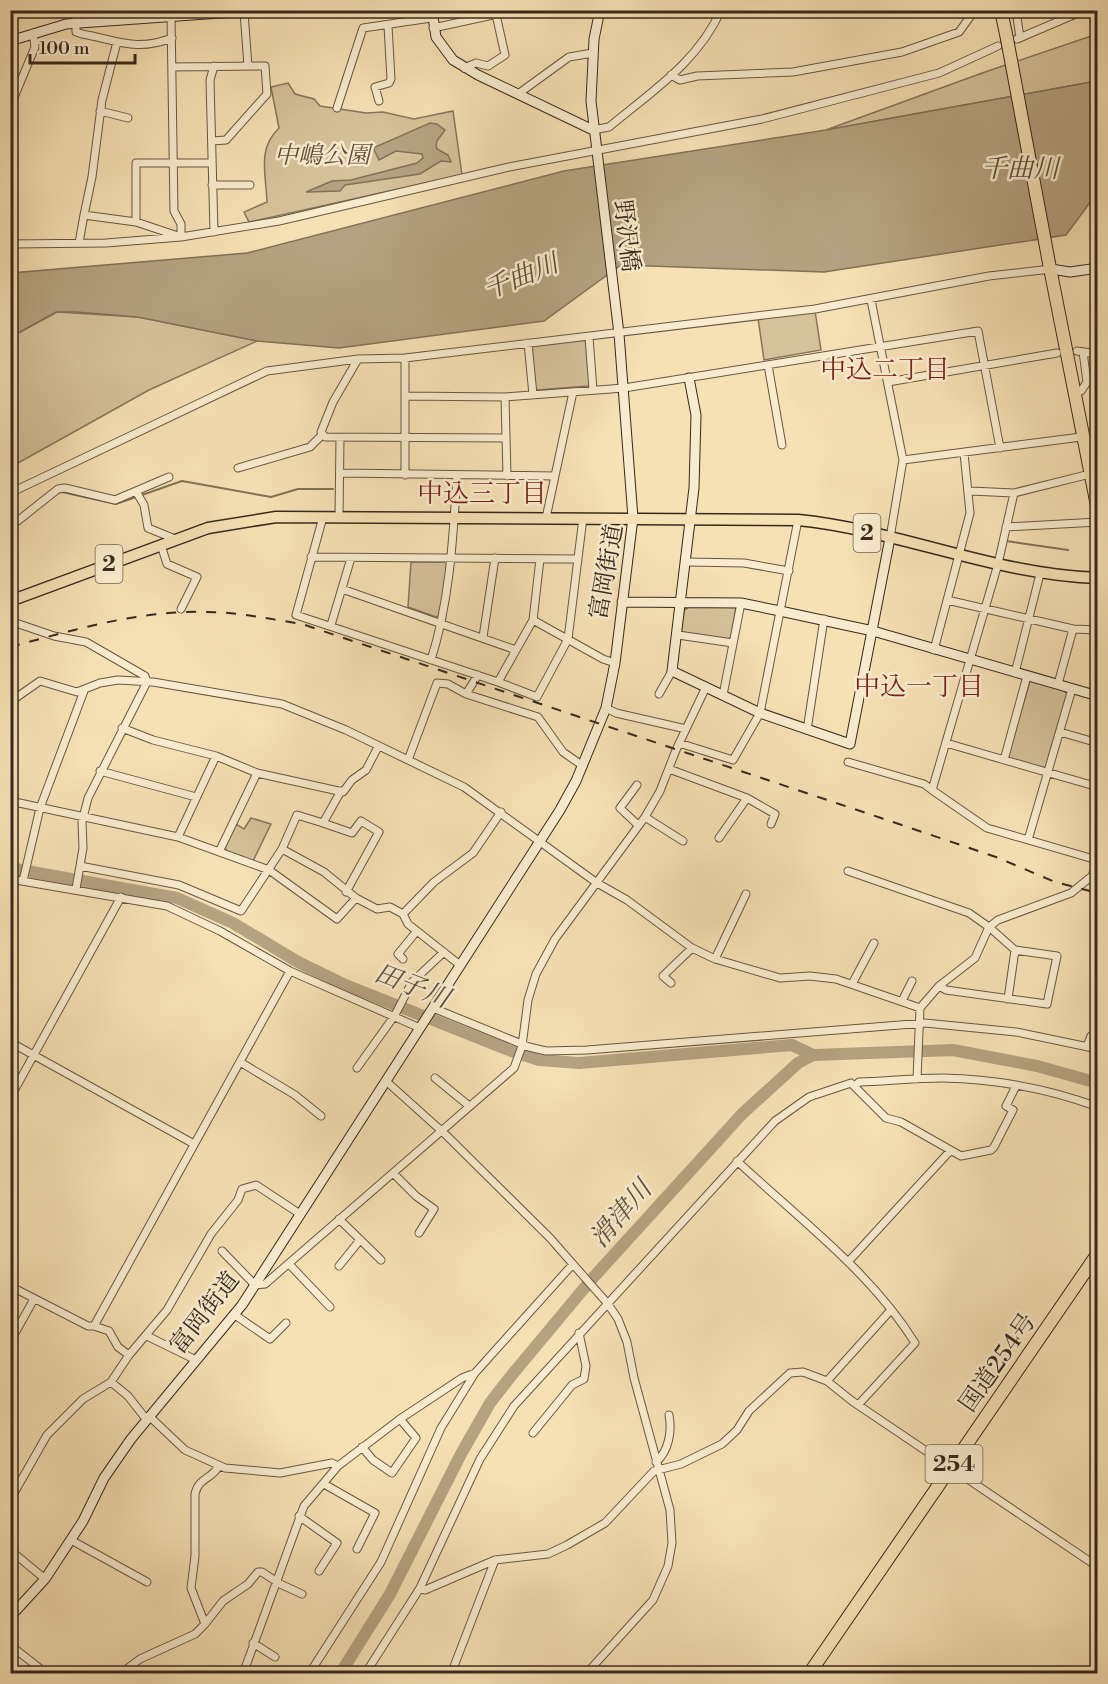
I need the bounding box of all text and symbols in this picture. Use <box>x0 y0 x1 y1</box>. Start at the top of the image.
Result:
scale bar <box>30 27 135 65</box>
text: 100 m <box>39 37 90 60</box>
park label: 中嶋公園 <box>274 141 374 171</box>
water label: 千曲川 <box>981 153 1062 185</box>
street label: 野沢橋 <box>607 198 645 274</box>
water label: 千曲川 <box>479 246 566 306</box>
district label: 中込二丁目 <box>820 354 950 386</box>
district label: 中込三丁目 <box>417 478 547 510</box>
road number: 2 <box>854 514 880 552</box>
street label: 富岡街道 <box>584 522 630 622</box>
road number: 2 <box>96 545 122 583</box>
district label: 中込一丁目 <box>854 671 984 703</box>
water label: 田子川 <box>370 957 457 1016</box>
water label: 滑津川 <box>583 1172 661 1254</box>
street label: 富岡街道 <box>164 1266 246 1360</box>
street label: 国道254号 <box>953 1308 1043 1418</box>
road number: 254 <box>926 1445 982 1483</box>

